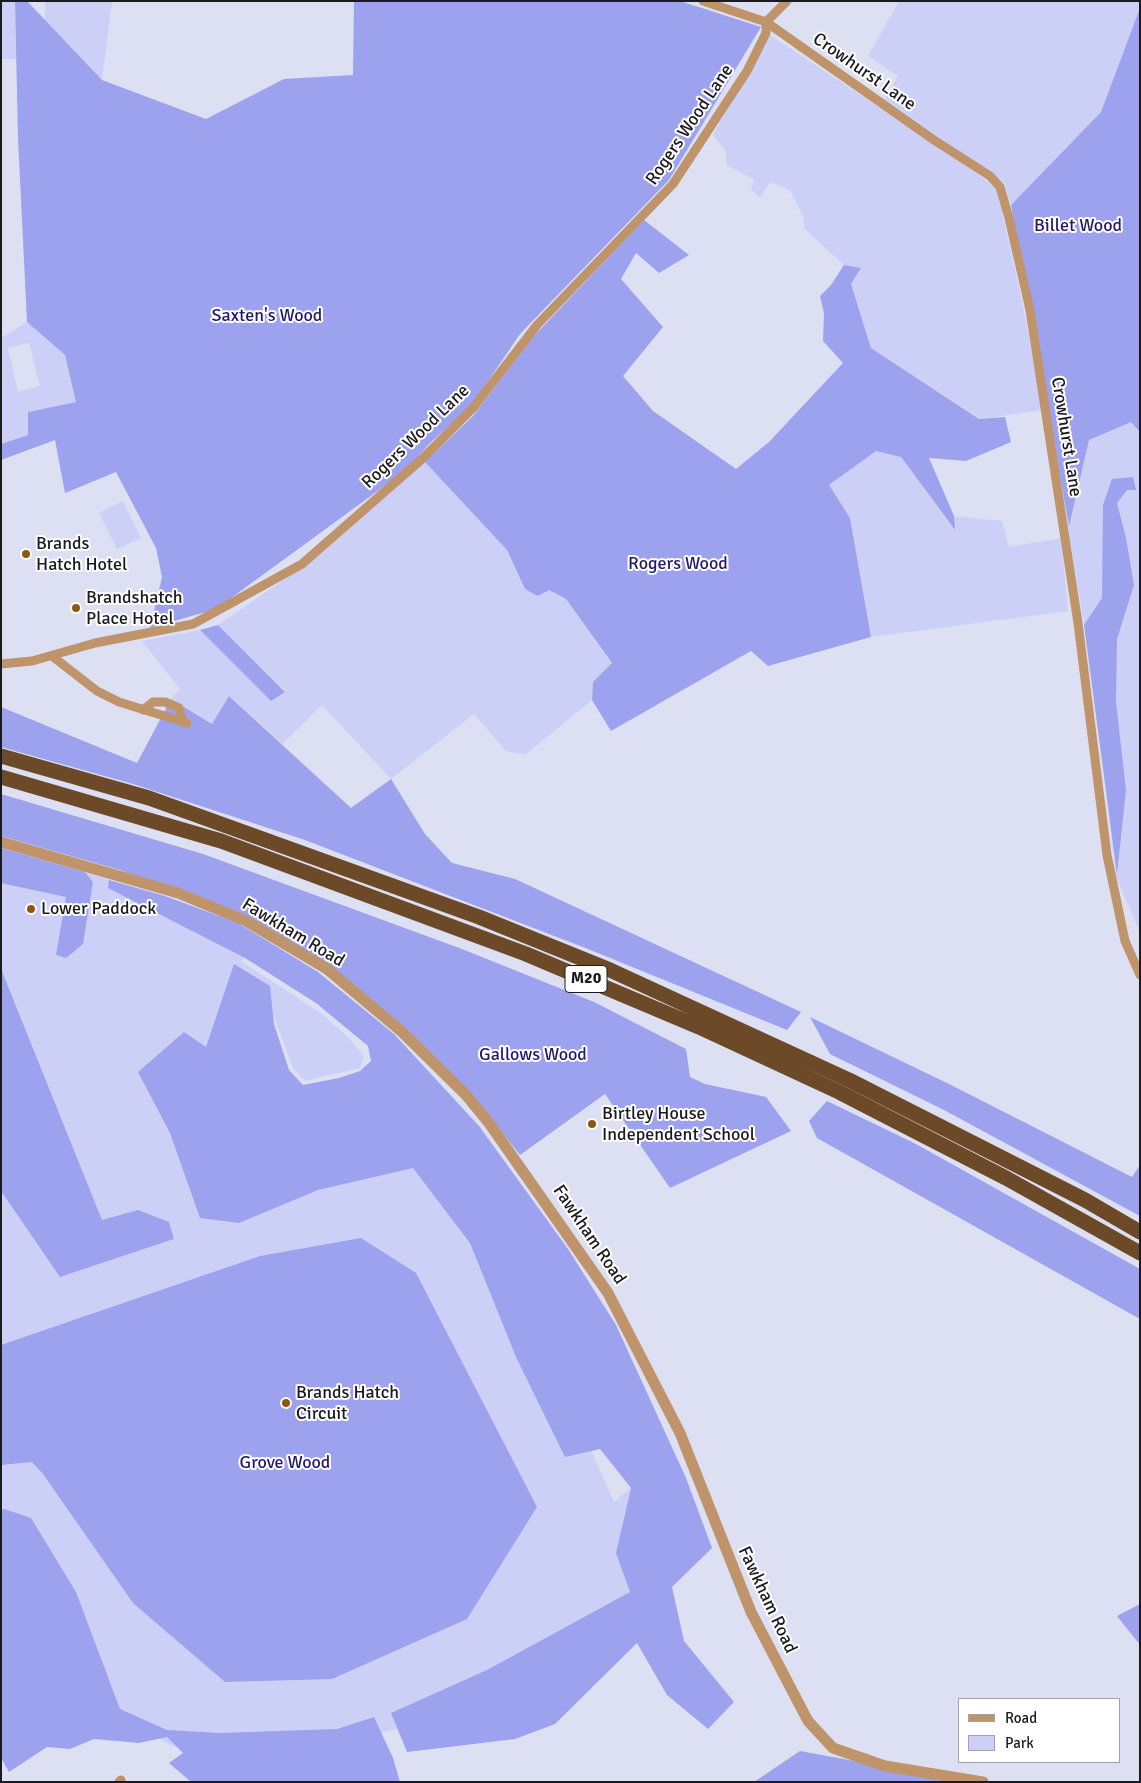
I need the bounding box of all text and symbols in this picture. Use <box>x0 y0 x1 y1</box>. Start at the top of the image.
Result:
street label: Crowhurst Lane <box>808 28 920 116</box>
street label: Rogers Wood Lane <box>642 61 738 189</box>
park label: Billet Wood <box>1034 215 1122 237</box>
park label: Saxten's Wood <box>212 305 322 327</box>
street label: Crowhurst Lane <box>1046 376 1086 498</box>
street label: Rogers Wood Lane <box>358 380 474 494</box>
place label: Brands Hatch Hotel <box>36 533 127 576</box>
marker: Brands Hatch Hotel <box>20 548 32 560</box>
park label: Rogers Wood <box>628 553 728 575</box>
place label: Brandshatch Place Hotel <box>86 587 183 630</box>
marker: Brandshatch Place Hotel <box>70 602 82 614</box>
street label: Fawkham Road <box>238 894 348 972</box>
place label: Lower Paddock <box>41 898 156 920</box>
marker: Lower Paddock <box>25 903 37 915</box>
road number: M20 <box>565 966 607 992</box>
park label: Gallows Wood <box>479 1044 587 1066</box>
place label: Birtley House Independent School <box>602 1103 755 1146</box>
marker: Birtley House Independent School <box>586 1118 598 1130</box>
street label: Fawkham Road <box>548 1181 630 1289</box>
place label: Brands Hatch Circuit <box>296 1382 399 1425</box>
marker: Brands Hatch Circuit <box>280 1397 292 1409</box>
park label: Grove Wood <box>240 1452 330 1474</box>
street label: Fawkham Road <box>733 1543 801 1657</box>
legend <box>958 1698 1121 1763</box>
text: Road <box>1005 1709 1037 1727</box>
text: Park <box>1005 1734 1034 1752</box>

